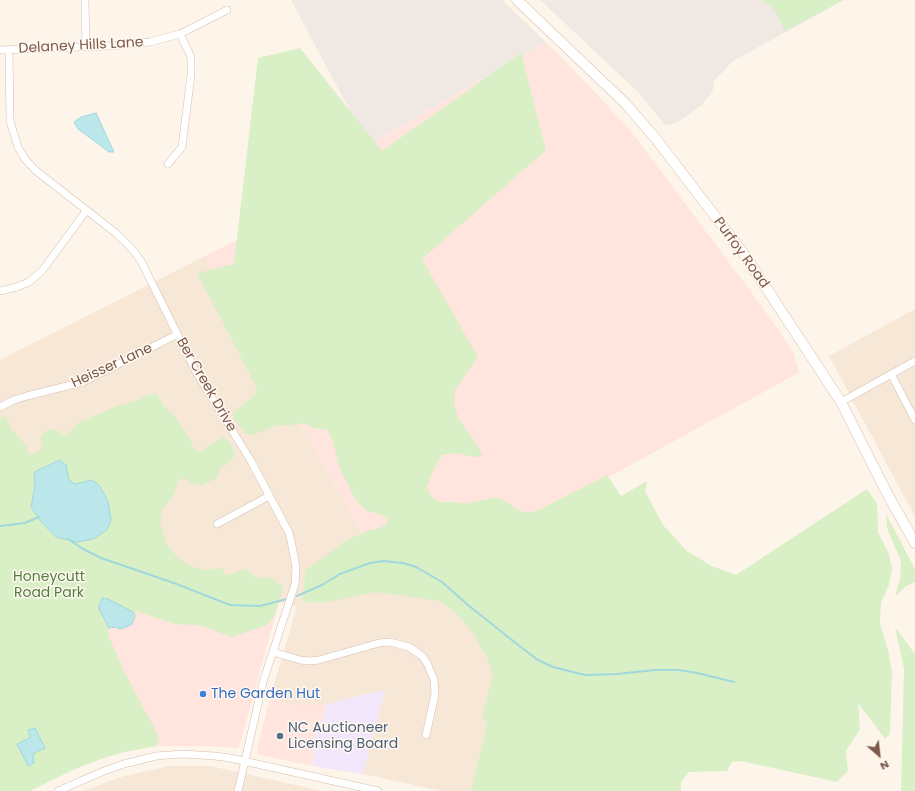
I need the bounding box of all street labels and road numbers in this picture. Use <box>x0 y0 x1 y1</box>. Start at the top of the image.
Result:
street label: Delaney Hills Lane <box>18 34 144 58</box>
street label: Purfoy Road <box>710 214 772 292</box>
street label: Ber Creek Drive <box>172 335 240 435</box>
street label: Heisser Lane <box>69 340 155 392</box>

